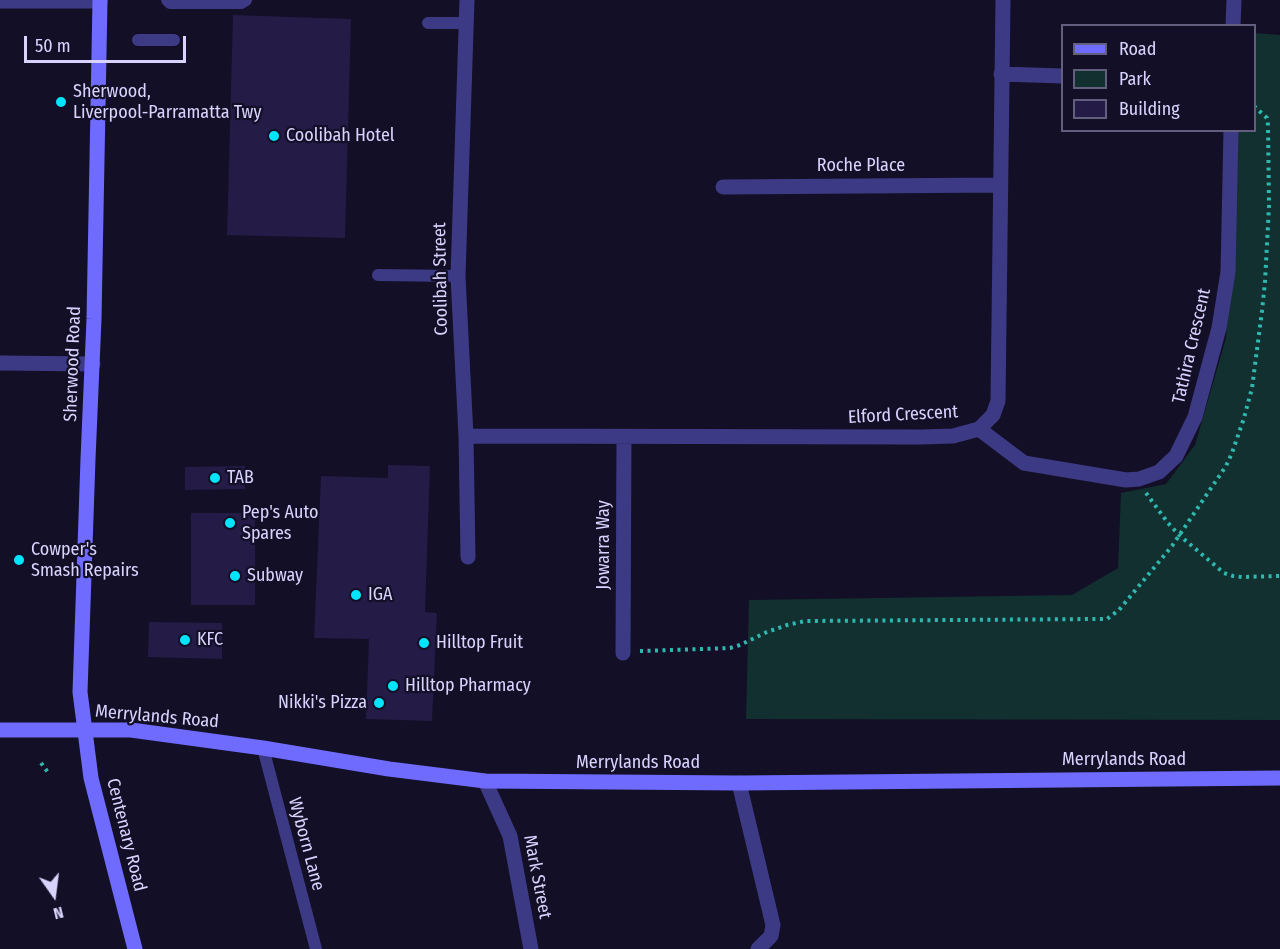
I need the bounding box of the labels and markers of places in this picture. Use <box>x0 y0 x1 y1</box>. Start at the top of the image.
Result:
place label: Sherwood, Liverpool-Parramatta Twy <box>73 81 261 124</box>
marker: Sherwood, Liverpool-Parramatta Twy <box>54 95 68 109</box>
place label: Coolibah Hotel <box>286 125 395 147</box>
marker: Coolibah Hotel <box>267 129 281 143</box>
place label: TAB <box>227 467 254 489</box>
marker: TAB <box>208 471 222 485</box>
place label: Pep's Auto Spares <box>242 502 318 544</box>
marker: Pep's Auto Spares <box>223 516 237 530</box>
place label: Cowper's Smash Repairs <box>31 539 139 582</box>
marker: Cowper's Smash Repairs <box>12 553 26 567</box>
place label: Subway <box>247 565 303 587</box>
marker: Subway <box>228 569 242 583</box>
place label: IGA <box>368 584 392 606</box>
marker: IGA <box>349 588 363 602</box>
place label: KFC <box>197 629 223 651</box>
place label: Hilltop Fruit <box>436 632 523 654</box>
marker: KFC <box>178 633 192 647</box>
marker: Hilltop Fruit <box>417 636 431 650</box>
place label: Hilltop Pharmacy <box>405 675 531 697</box>
marker: Hilltop Pharmacy <box>386 679 400 693</box>
place label: Nikki's Pizza <box>278 692 367 714</box>
marker: Nikki's Pizza <box>372 696 386 710</box>

